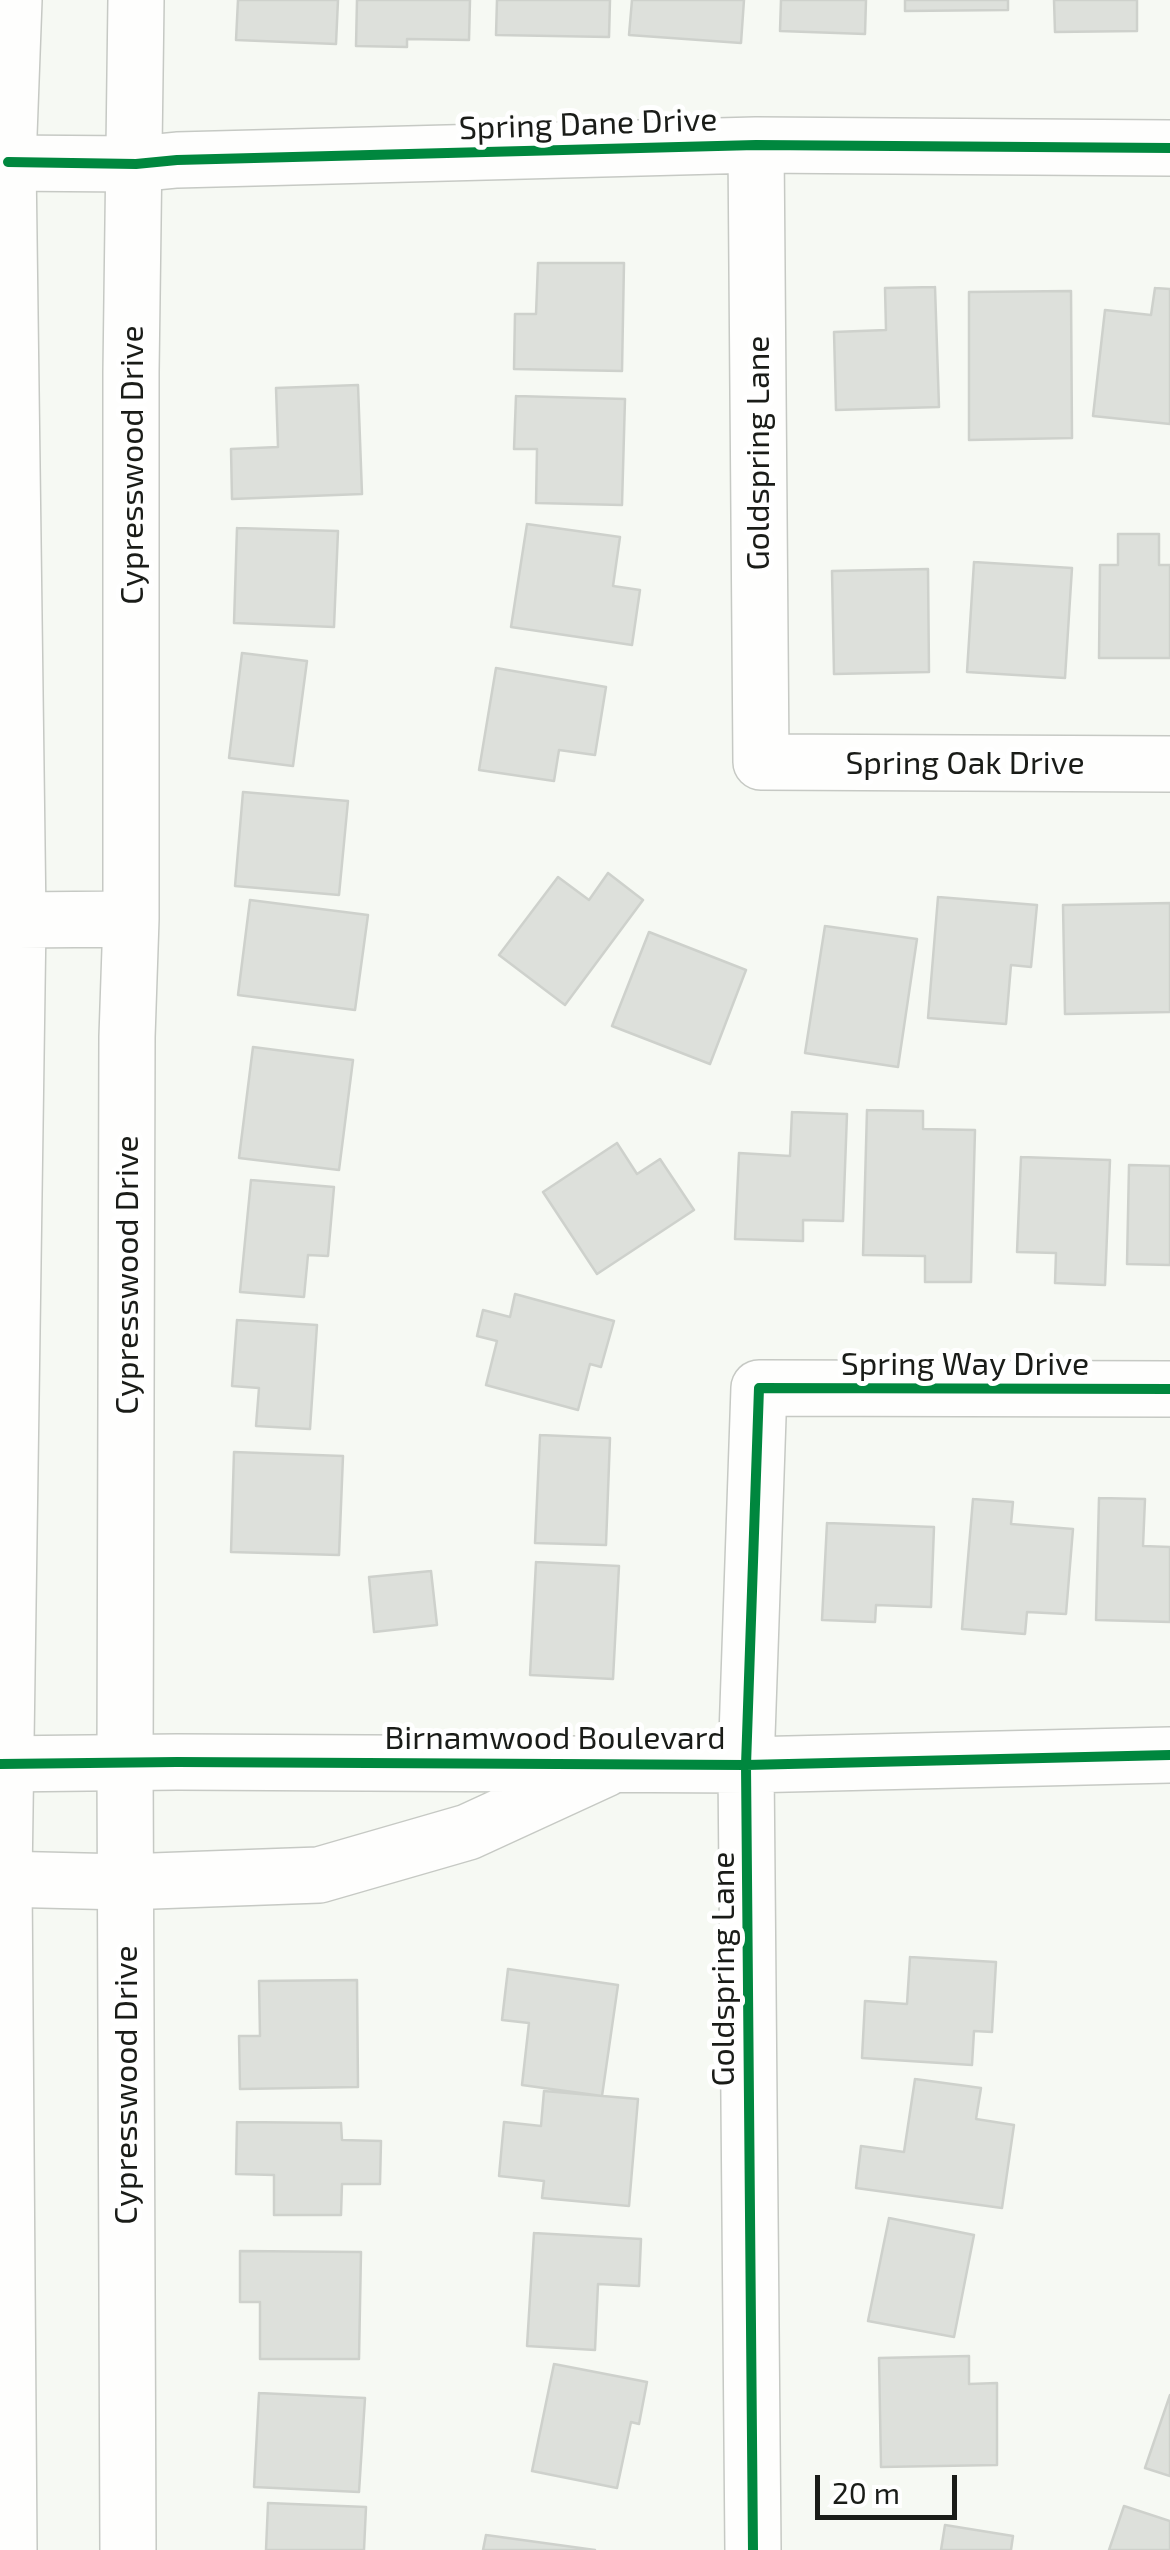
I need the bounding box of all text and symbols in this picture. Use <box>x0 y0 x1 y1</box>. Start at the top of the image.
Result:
street label: Spring Dane Drive <box>458 100 718 148</box>
street label: Cypresswood Drive <box>113 325 151 605</box>
street label: Goldspring Lane <box>739 335 777 571</box>
street label: Spring Oak Drive <box>845 744 1085 782</box>
street label: Cypresswood Drive <box>108 1135 146 1415</box>
street label: Spring Way Drive <box>841 1345 1089 1383</box>
street label: Birnamwood Boulevard <box>385 1719 725 1757</box>
street label: Goldspring Lane <box>704 1851 742 2087</box>
street label: Cypresswood Drive <box>107 1945 145 2225</box>
scale bar <box>820 2455 962 2517</box>
text: 20 m <box>832 2474 900 2510</box>

